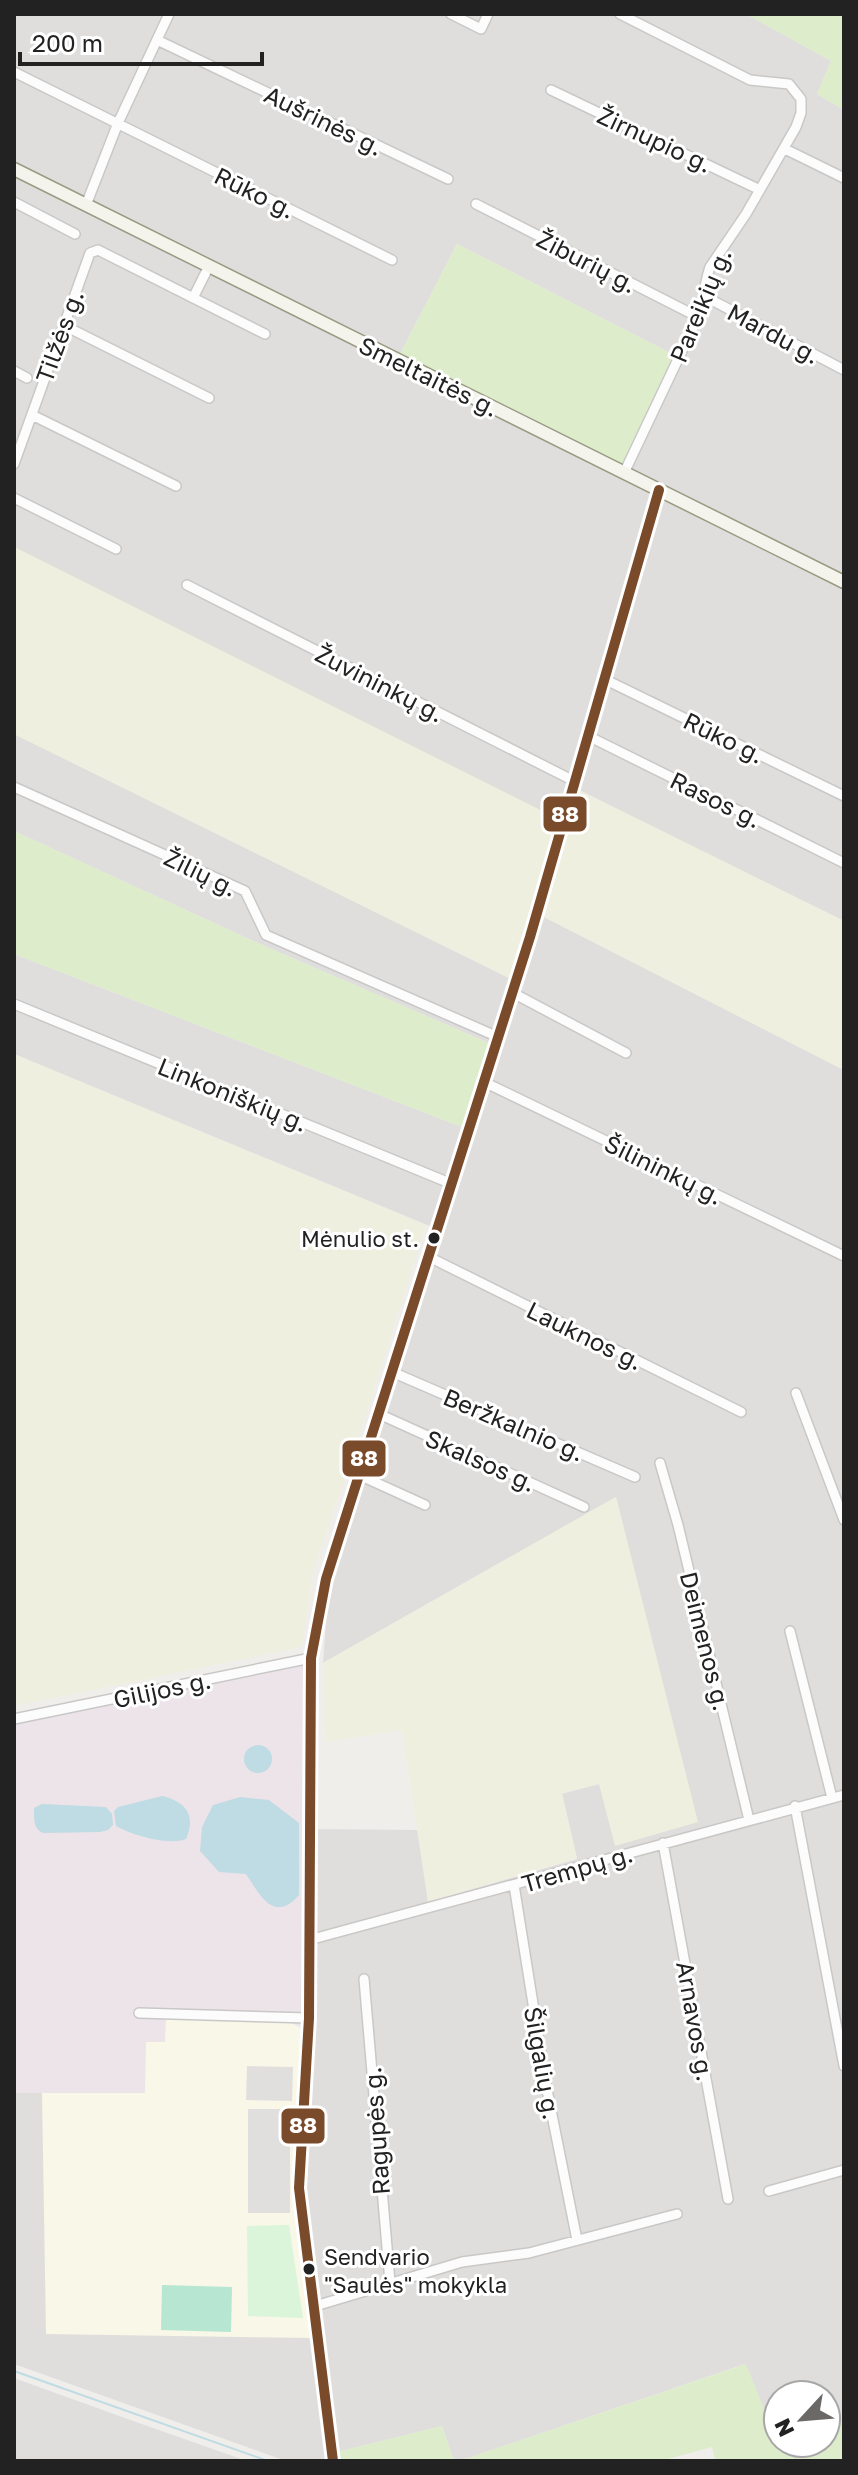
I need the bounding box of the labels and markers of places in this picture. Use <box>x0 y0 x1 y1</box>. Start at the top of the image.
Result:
place label: Mėnulio st. <box>301 1225 419 1252</box>
marker: Mėnulio st. <box>426 1230 442 1246</box>
place label: Sendvario "Saulės" mokykla <box>324 2243 507 2298</box>
marker: Sendvario "Saulės" mokykla <box>301 2261 317 2277</box>

